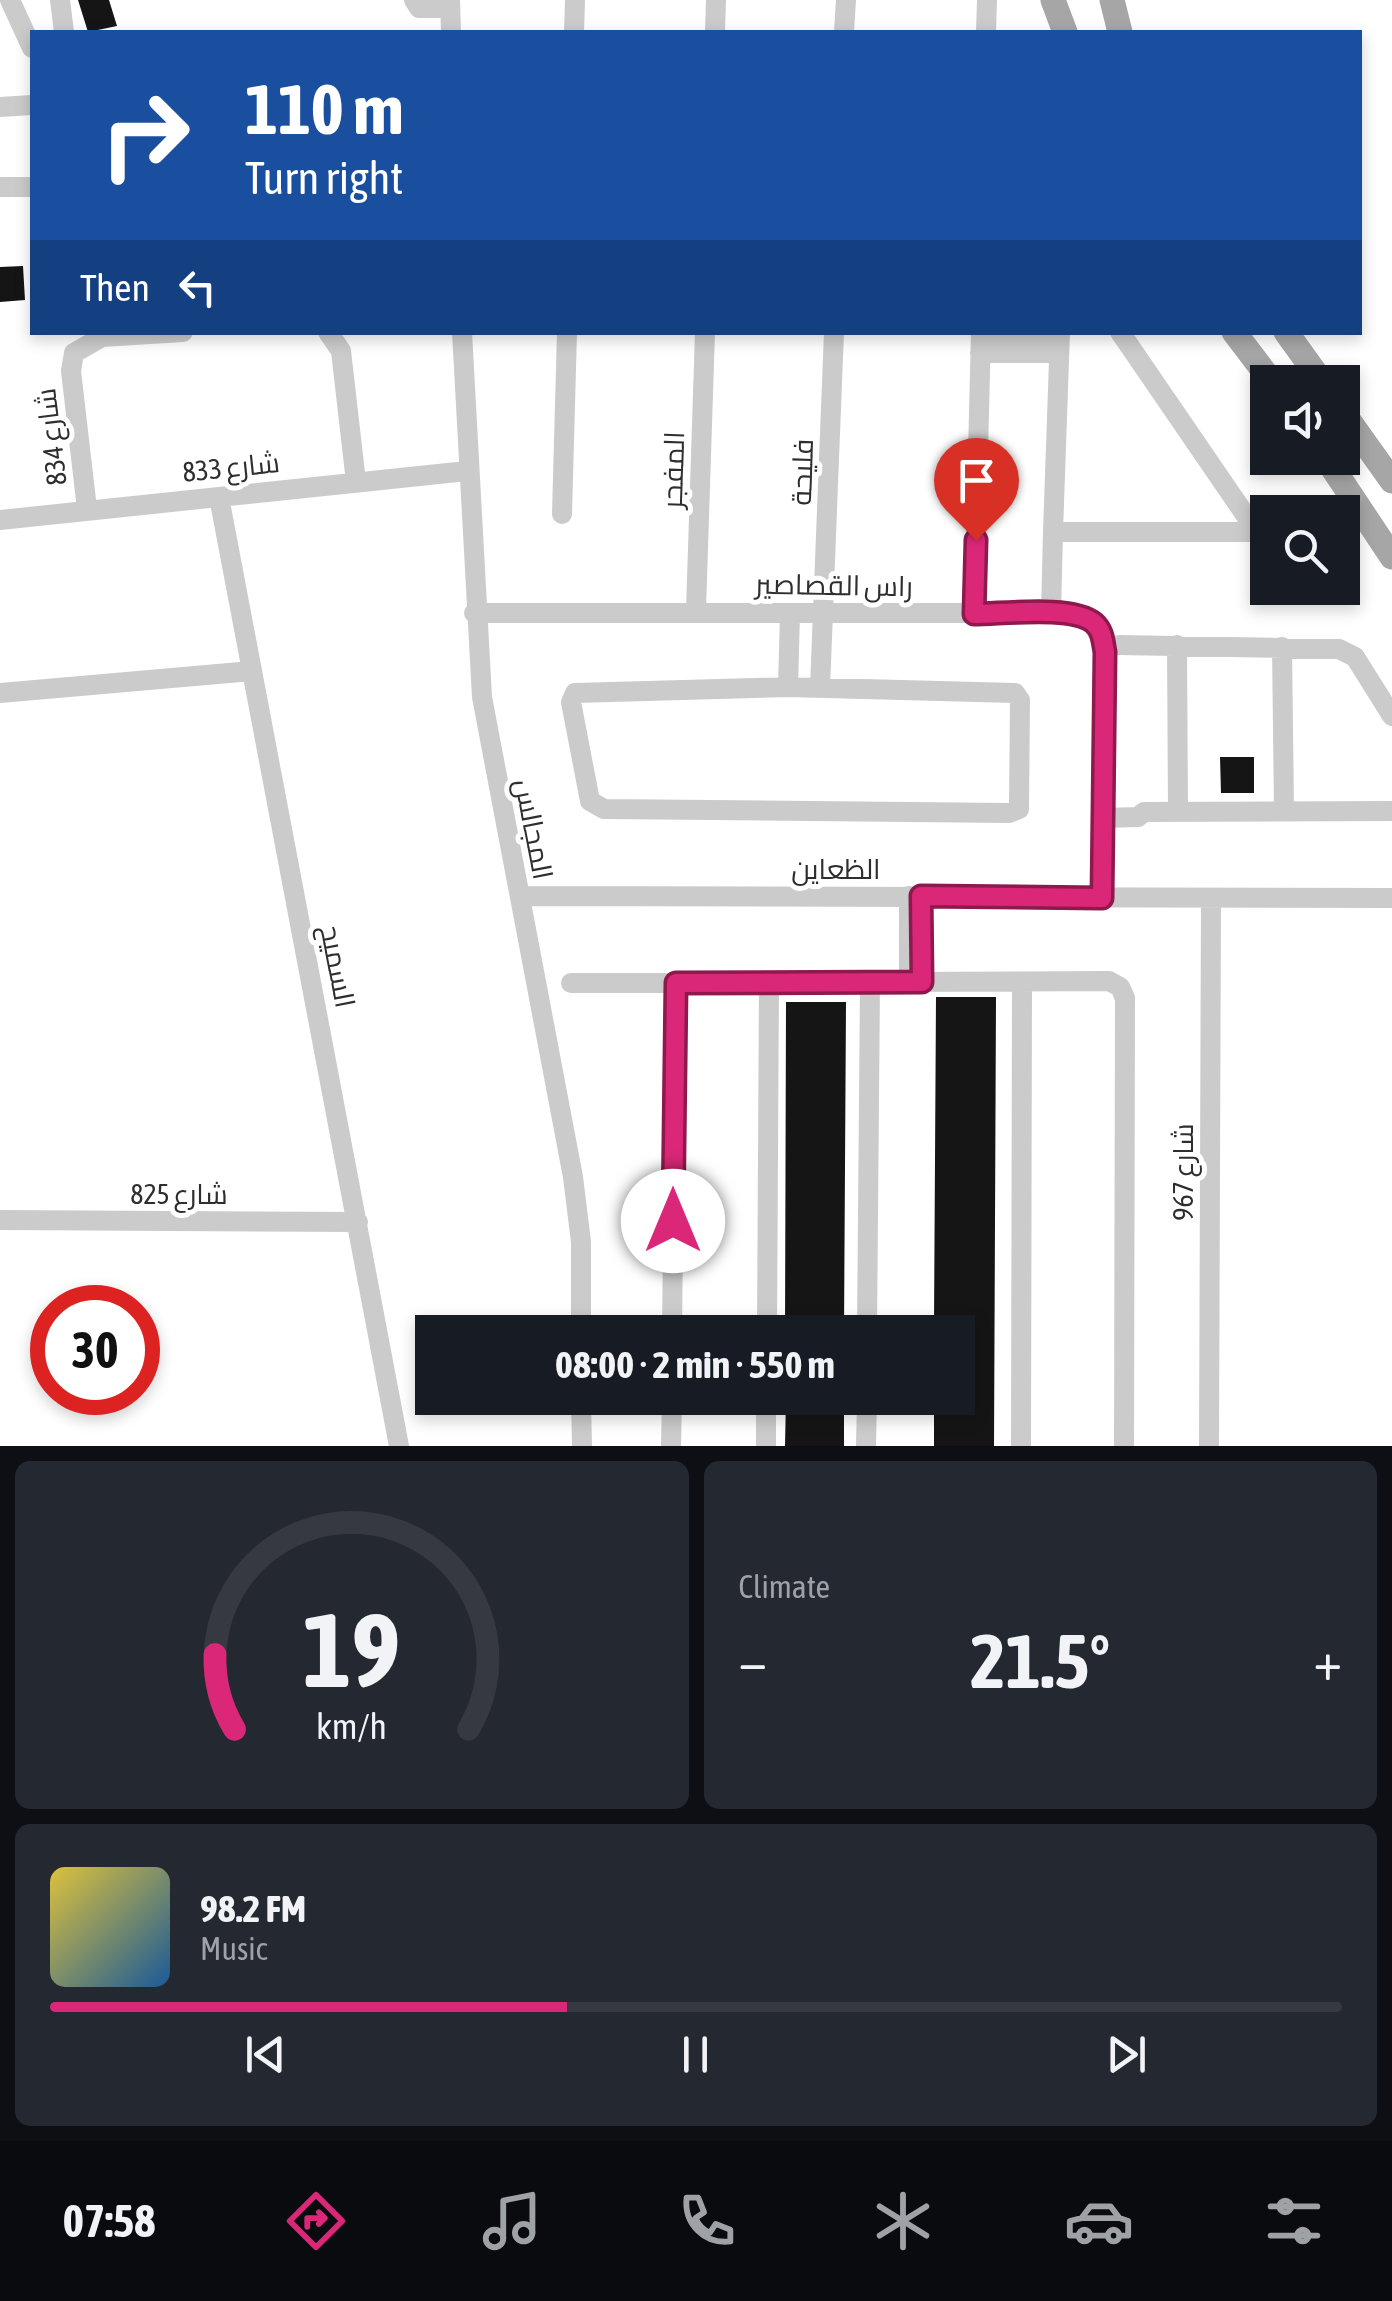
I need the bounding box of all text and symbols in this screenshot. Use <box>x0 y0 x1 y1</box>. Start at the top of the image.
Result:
text: 110 m <box>245 69 404 149</box>
icon: right <box>80 70 210 200</box>
text: Turn right <box>245 152 403 204</box>
icon: left <box>170 260 225 315</box>
text: Then <box>80 266 150 309</box>
map controls <box>1250 365 1360 605</box>
button: sound <box>1250 365 1360 475</box>
street label: شارع 834 <box>29 386 76 487</box>
street label: المفجر <box>656 431 690 511</box>
street label: فليحة <box>785 438 819 506</box>
pin <box>934 438 1019 541</box>
street label: شارع 833 <box>181 446 282 491</box>
icon: arrive <box>949 453 1004 508</box>
button: search <box>1250 495 1360 605</box>
street label: راس القصاصير <box>753 568 913 603</box>
street label: المجالس <box>508 776 559 882</box>
street label: الظعاين <box>791 853 881 886</box>
street label: السميح <box>311 922 362 1011</box>
street label: شارع 967 <box>1167 1123 1202 1221</box>
position arrow <box>621 1169 725 1273</box>
street label: شارع 825 <box>130 1178 228 1213</box>
speed limit sign: 30 <box>30 1285 160 1415</box>
text: 08:00 · 2 min · 550 m <box>555 1343 835 1386</box>
text: Climate <box>739 1568 830 1605</box>
text: 19 <box>303 1590 401 1709</box>
text: 21.5° <box>970 1618 1110 1704</box>
text: − <box>739 1629 767 1692</box>
text: + <box>1313 1629 1342 1692</box>
text: km/h <box>316 1706 387 1747</box>
text: 98.2 FM <box>200 1887 306 1930</box>
text: Music <box>200 1930 267 1967</box>
icon: previous <box>238 2027 293 2082</box>
icon: pause <box>668 2027 723 2082</box>
icon: next <box>1099 2027 1154 2082</box>
icon: directions <box>281 2186 351 2256</box>
icon: music <box>477 2186 547 2256</box>
icon: phone <box>672 2186 742 2256</box>
icon: climate <box>868 2186 938 2256</box>
icon: car <box>1064 2186 1134 2256</box>
icon: filters <box>1259 2186 1329 2256</box>
text: 07:58 <box>63 2195 155 2247</box>

